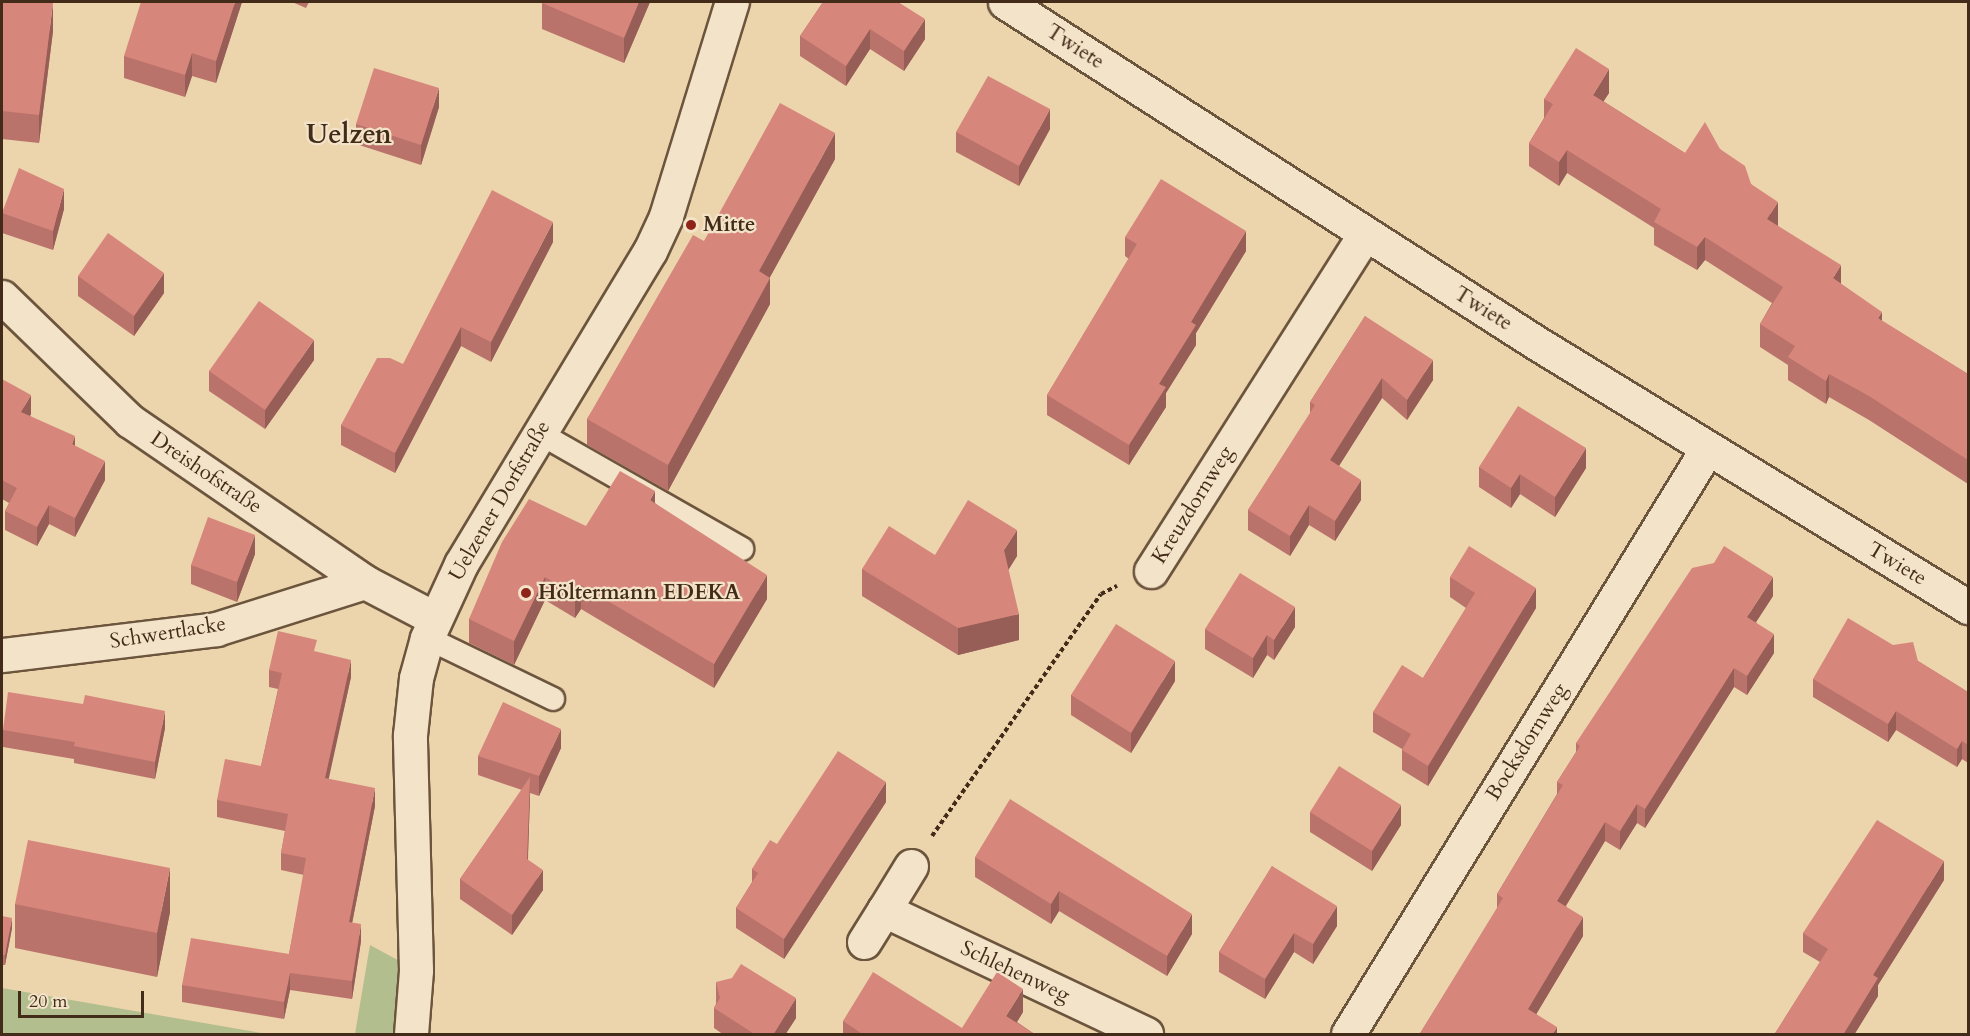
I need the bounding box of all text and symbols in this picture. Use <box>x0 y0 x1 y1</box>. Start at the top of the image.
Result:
street label: Twiete <box>1041 19 1109 75</box>
district label: Uelzen <box>306 119 392 151</box>
place label: Mitte <box>703 212 755 238</box>
marker: Mitte <box>684 218 698 232</box>
street label: Twiete <box>1449 281 1517 337</box>
street label: Uelzener Dorfstraße <box>444 416 556 586</box>
street label: Dreishofstraße <box>146 427 266 519</box>
street label: Kreuzdornweg <box>1147 442 1239 568</box>
street label: Twiete <box>1863 537 1931 591</box>
place label: Höltermann EDEKA <box>538 580 740 606</box>
marker: Höltermann EDEKA <box>519 586 533 600</box>
street label: Schwertlacke <box>108 611 228 655</box>
street label: Bocksdornweg <box>1481 679 1573 805</box>
street label: Schlehenweg <box>956 936 1074 1008</box>
scale bar <box>21 979 147 1017</box>
text: 20 m <box>29 989 68 1014</box>

